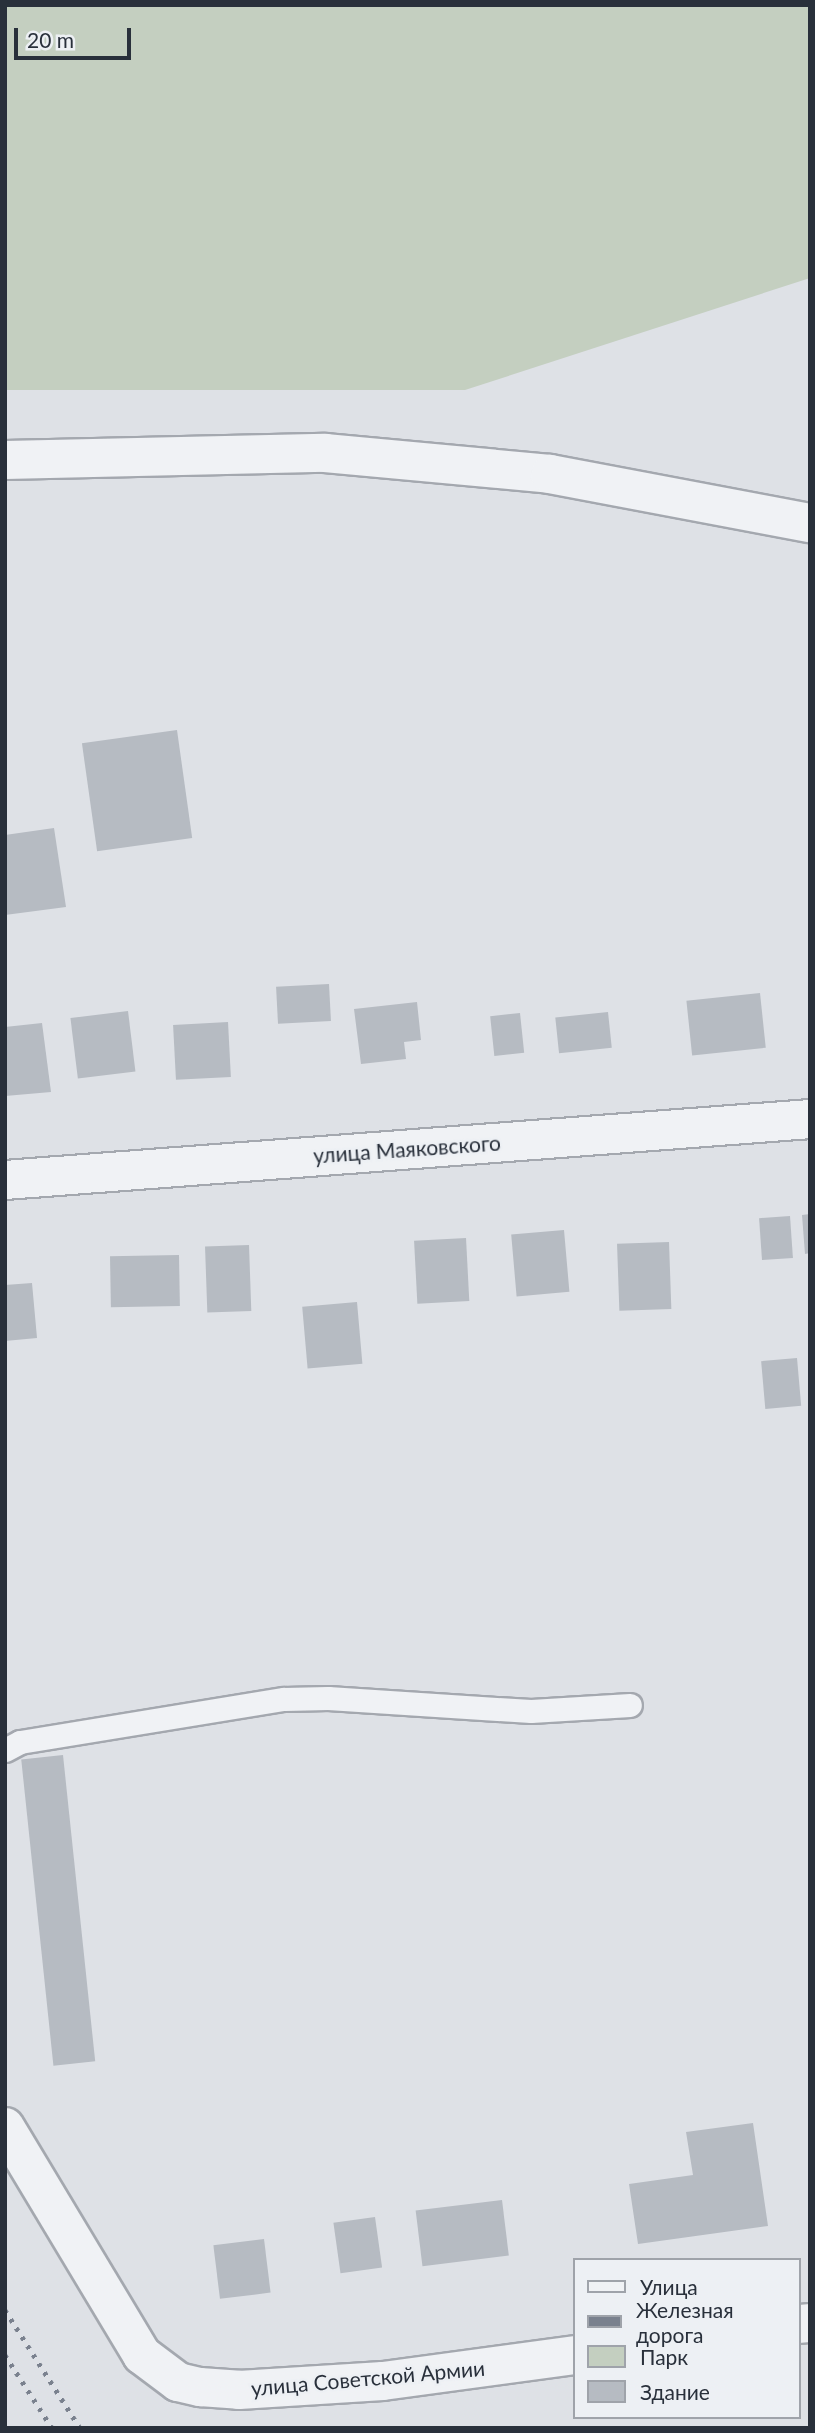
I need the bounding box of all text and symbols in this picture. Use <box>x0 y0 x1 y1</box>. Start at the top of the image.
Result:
scale bar <box>18 14 135 58</box>
text: 20 m <box>27 27 74 52</box>
street label: улица Маяковского <box>312 1130 502 1168</box>
legend <box>574 2258 801 2419</box>
text: Улица <box>640 2274 698 2299</box>
text: Железная дорога <box>636 2297 734 2347</box>
text: Парк <box>640 2344 688 2369</box>
street label: улица Советской Армии <box>250 2355 486 2401</box>
text: Здание <box>640 2379 710 2404</box>

